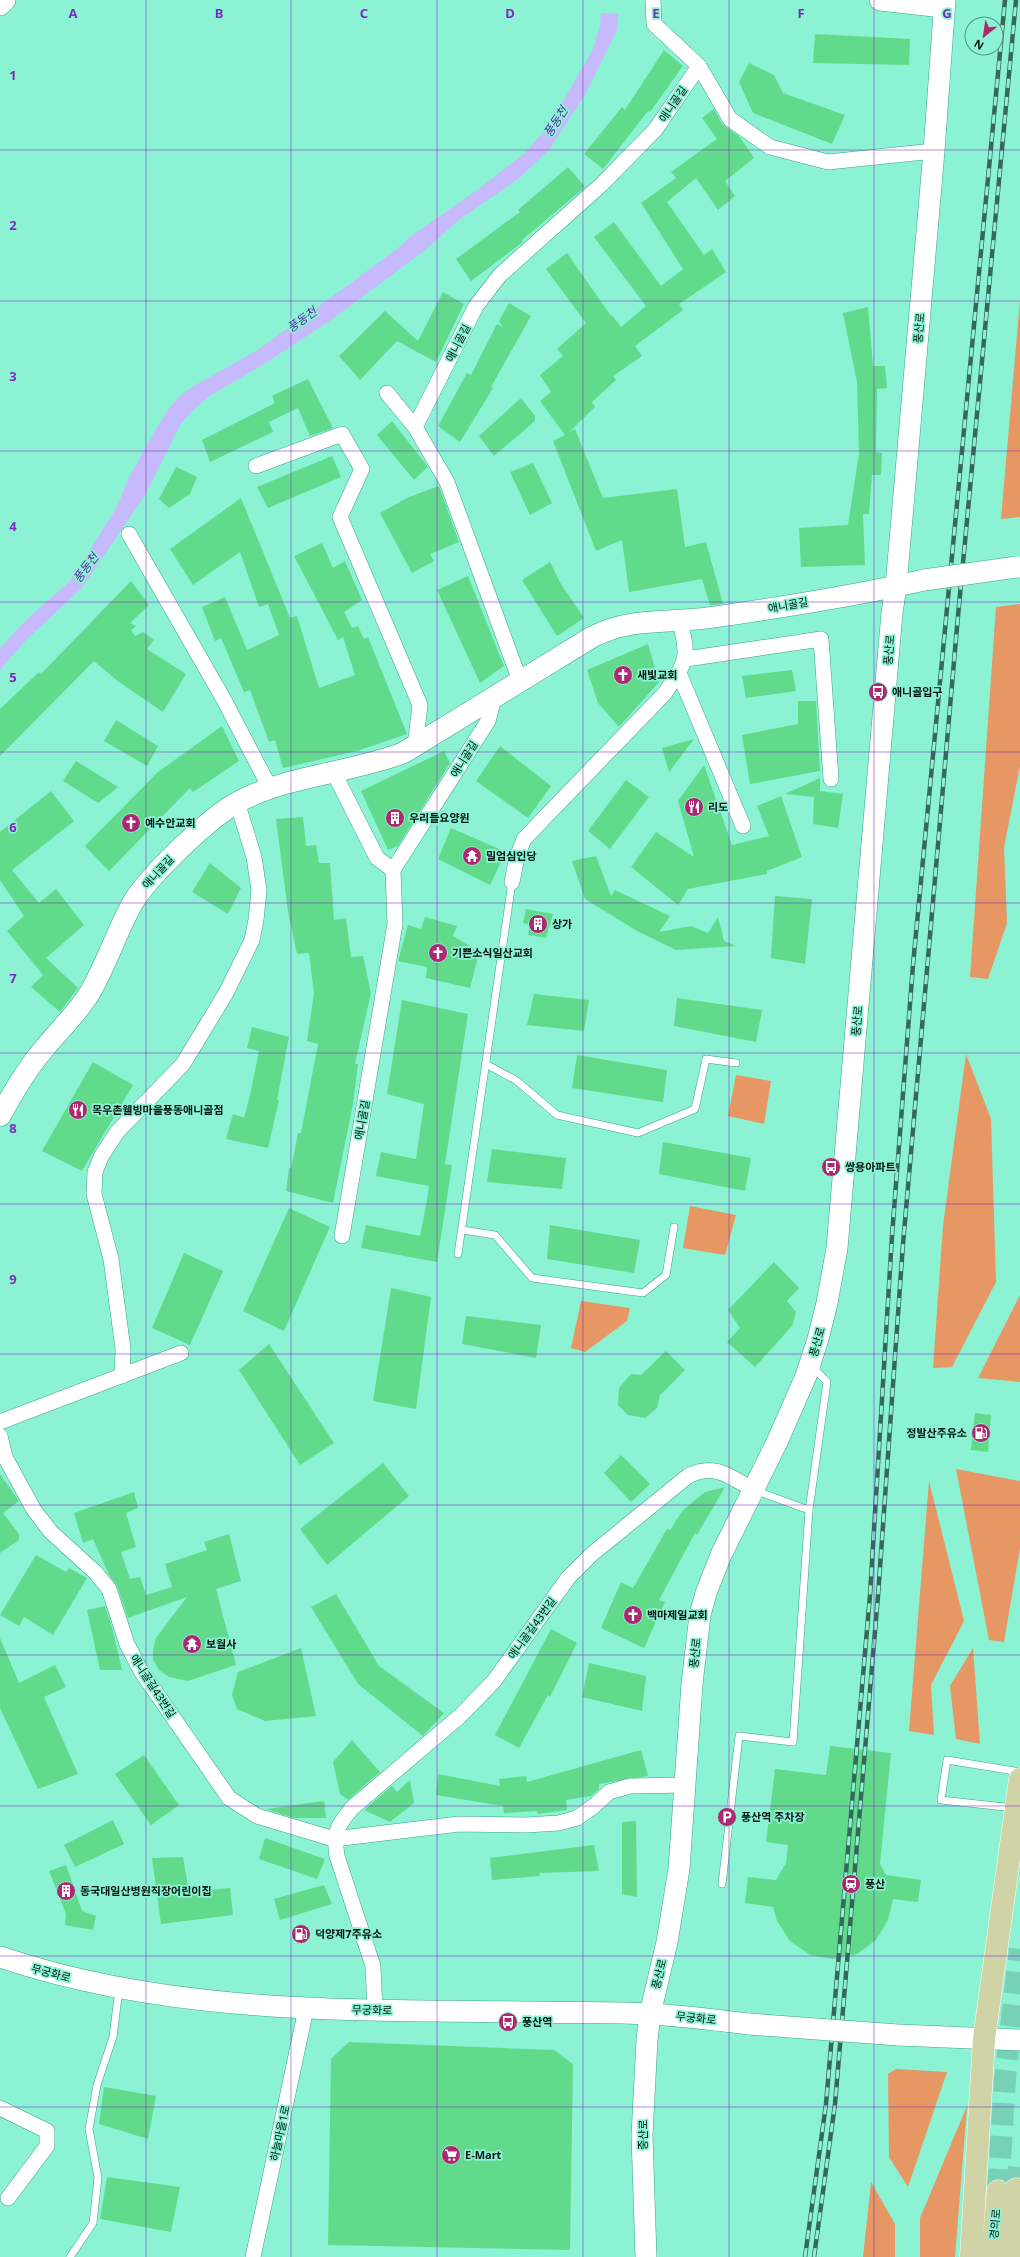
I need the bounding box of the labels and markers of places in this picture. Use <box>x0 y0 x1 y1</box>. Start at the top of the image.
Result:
church icon: 새빛교회 <box>612 664 634 686</box>
place label: 새빛교회 <box>637 667 677 682</box>
bus stop icon: 애니골입구 <box>867 681 889 703</box>
place label: 애니골입구 <box>892 684 943 699</box>
restaurant icon: 리도 <box>683 796 705 818</box>
place label: 리도 <box>708 799 728 814</box>
building icon: 우리들요양원 <box>384 807 406 829</box>
place label: 우리들요양원 <box>409 810 470 825</box>
church icon: 예수안교회 <box>120 812 142 834</box>
place label: 예수안교회 <box>145 815 196 830</box>
temple icon: 밀엄심인당 <box>461 845 483 867</box>
place label: 밀엄심인당 <box>486 848 537 863</box>
building icon: 상가 <box>527 913 549 935</box>
place label: 상가 <box>552 916 572 931</box>
church icon: 기쁜소식일산교회 <box>427 942 449 964</box>
place label: 기쁜소식일산교회 <box>452 945 533 960</box>
restaurant icon: 목우촌웰빙마을풍동애니골점 <box>67 1099 89 1121</box>
place label: 목우촌웰빙마을풍동애니골점 <box>92 1102 224 1117</box>
bus stop icon: 쌍용아파트 <box>820 1156 842 1178</box>
place label: 쌍용아파트 <box>845 1159 896 1174</box>
fuel station icon: 정발산주유소 <box>970 1422 992 1444</box>
place label: 정발산주유소 <box>906 1425 967 1440</box>
church icon: 백마제일교회 <box>622 1604 644 1626</box>
place label: 백마제일교회 <box>647 1607 708 1622</box>
temple icon: 보월사 <box>181 1633 203 1655</box>
place label: 보월사 <box>206 1636 236 1651</box>
parking icon: 풍산역 주차장 <box>716 1806 738 1828</box>
place label: 풍산역 주차장 <box>741 1809 805 1824</box>
station icon: 풍산 <box>840 1873 862 1895</box>
place label: 풍산 <box>865 1876 885 1891</box>
building icon: 동국대일산병원직장어린이집 <box>55 1880 77 1902</box>
place label: 동국대일산병원직장어린이집 <box>80 1883 212 1898</box>
fuel station icon: 덕양제7주유소 <box>290 1923 312 1945</box>
place label: 덕양제7주유소 <box>315 1926 382 1941</box>
bus stop icon: 풍산역 <box>497 2011 519 2033</box>
place label: 풍산역 <box>522 2014 552 2029</box>
supermarket icon: E-Mart <box>440 2144 462 2166</box>
place label: E-Mart <box>465 2147 502 2162</box>

